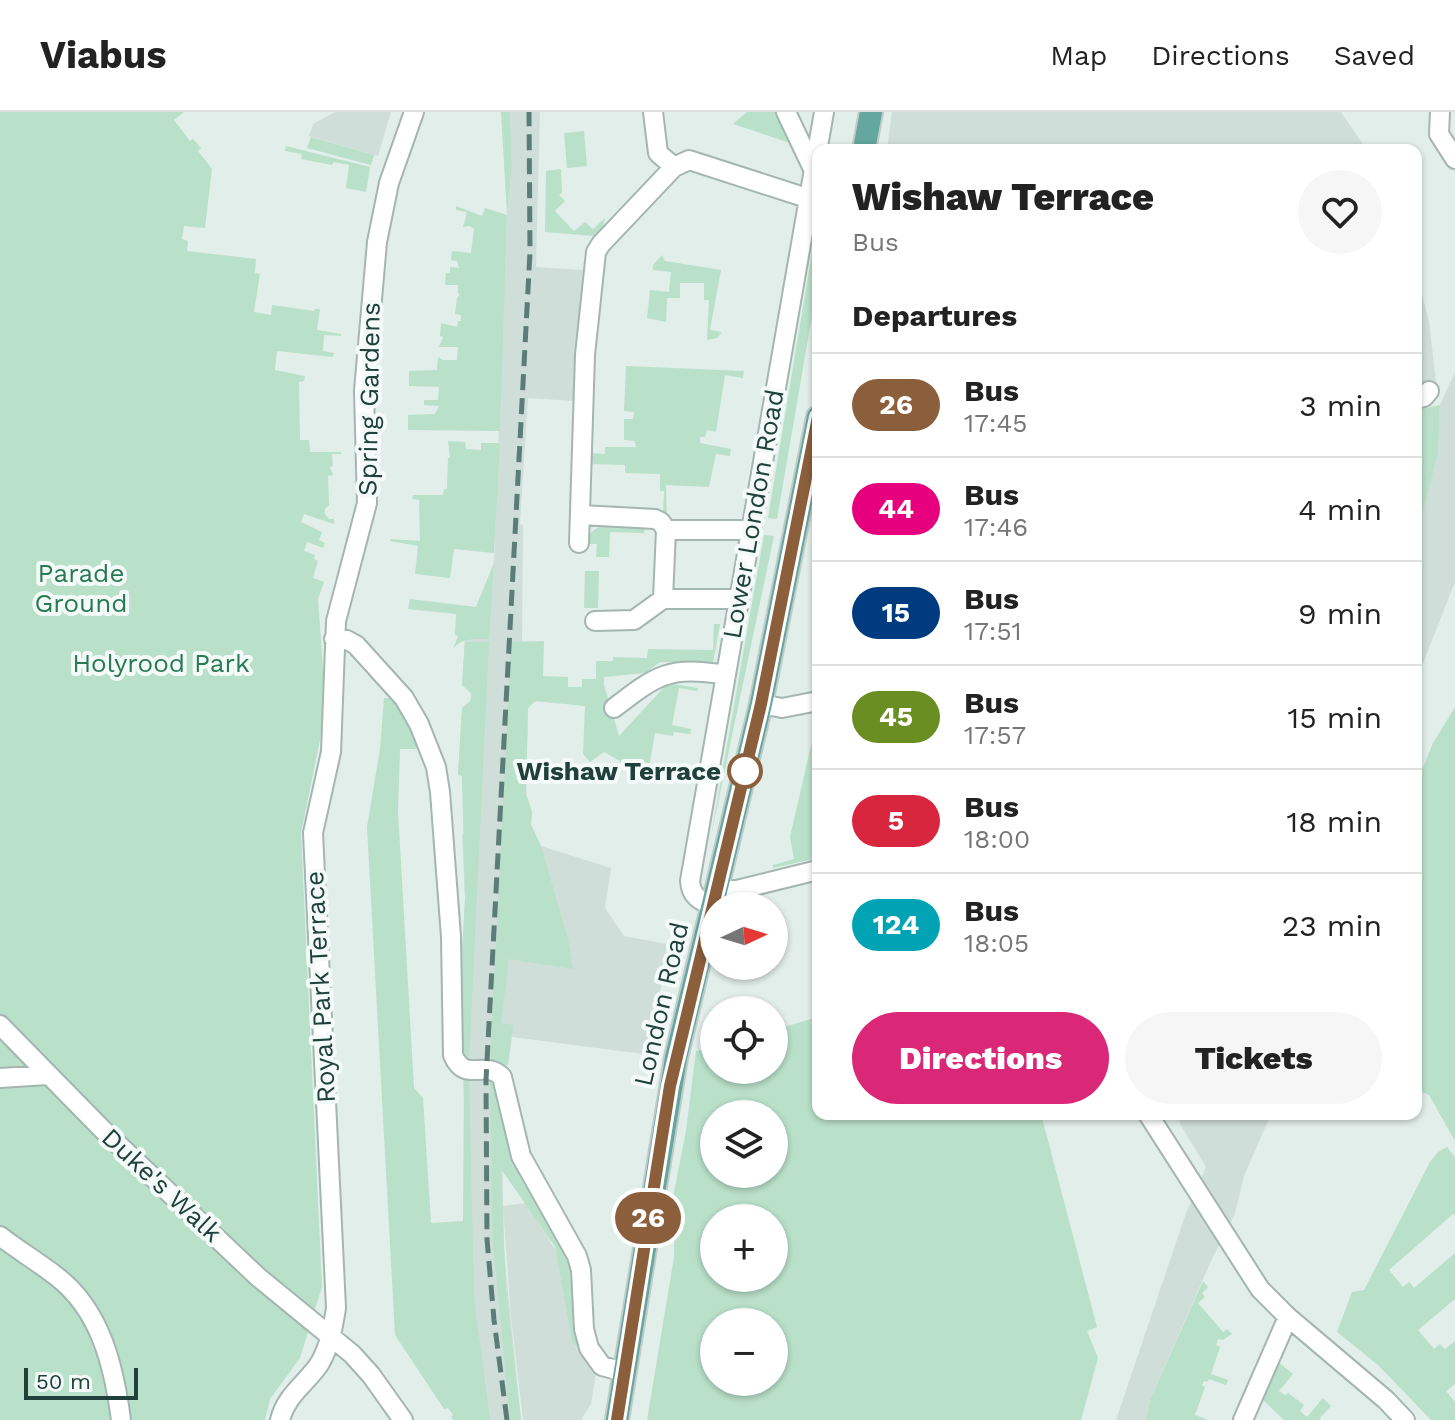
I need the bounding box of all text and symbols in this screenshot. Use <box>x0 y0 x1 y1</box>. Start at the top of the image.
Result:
text: Viabus <box>40 33 167 77</box>
text: Map <box>1050 39 1107 72</box>
text: Directions <box>1151 39 1290 72</box>
text: Saved <box>1334 39 1415 72</box>
button: heart <box>1298 170 1382 254</box>
text: Wishaw Terrace <box>852 175 1154 219</box>
text: Bus <box>852 227 899 257</box>
text: Departures <box>852 298 1017 333</box>
street label: Spring Gardens <box>352 302 386 496</box>
text: Bus <box>964 373 1019 408</box>
street label: Lower London Road <box>716 387 790 641</box>
text: 26 <box>879 388 913 421</box>
text: 3 min <box>1299 388 1382 423</box>
text: 17:45 <box>964 408 1027 438</box>
text: Bus <box>964 477 1019 512</box>
text: 44 <box>878 492 914 525</box>
text: 4 min <box>1298 492 1382 527</box>
text: 17:46 <box>964 512 1028 542</box>
park label: Parade Ground <box>34 558 128 618</box>
text: Bus <box>964 581 1019 616</box>
text: 15 <box>882 596 910 629</box>
text: 9 min <box>1298 596 1382 631</box>
text: 17:51 <box>964 616 1022 646</box>
park label: Holyrood Park <box>72 648 250 678</box>
text: Bus <box>964 685 1019 720</box>
text: 45 <box>879 700 913 733</box>
text: 15 min <box>1287 700 1382 735</box>
text: 17:57 <box>964 720 1026 750</box>
marker: Wishaw Terrace <box>728 754 762 788</box>
place label: Wishaw Terrace <box>516 756 721 786</box>
text: Bus <box>964 789 1019 824</box>
text: 5 <box>888 804 904 837</box>
text: 18 min <box>1286 804 1382 839</box>
text: 18:00 <box>964 824 1030 854</box>
street label: Royal Park Terrace <box>299 870 341 1104</box>
north arrow <box>700 892 788 980</box>
map controls <box>700 892 788 1396</box>
text: Bus <box>964 893 1019 928</box>
text: 124 <box>873 908 919 941</box>
text: 23 min <box>1282 908 1382 943</box>
street label: London Road <box>628 919 694 1089</box>
text: 18:05 <box>964 928 1029 958</box>
button: locate <box>700 996 788 1084</box>
button: Directions <box>852 1012 1109 1104</box>
button: Tickets <box>1125 1012 1382 1104</box>
button: layers <box>700 1100 788 1188</box>
street label: Duke's Walk <box>96 1122 228 1248</box>
line badge: 26 <box>612 1192 684 1244</box>
text: 26 <box>631 1201 665 1234</box>
button: + <box>700 1204 788 1292</box>
button: − <box>700 1308 788 1396</box>
scale bar <box>24 1364 138 1400</box>
text: 50 m <box>36 1369 91 1394</box>

